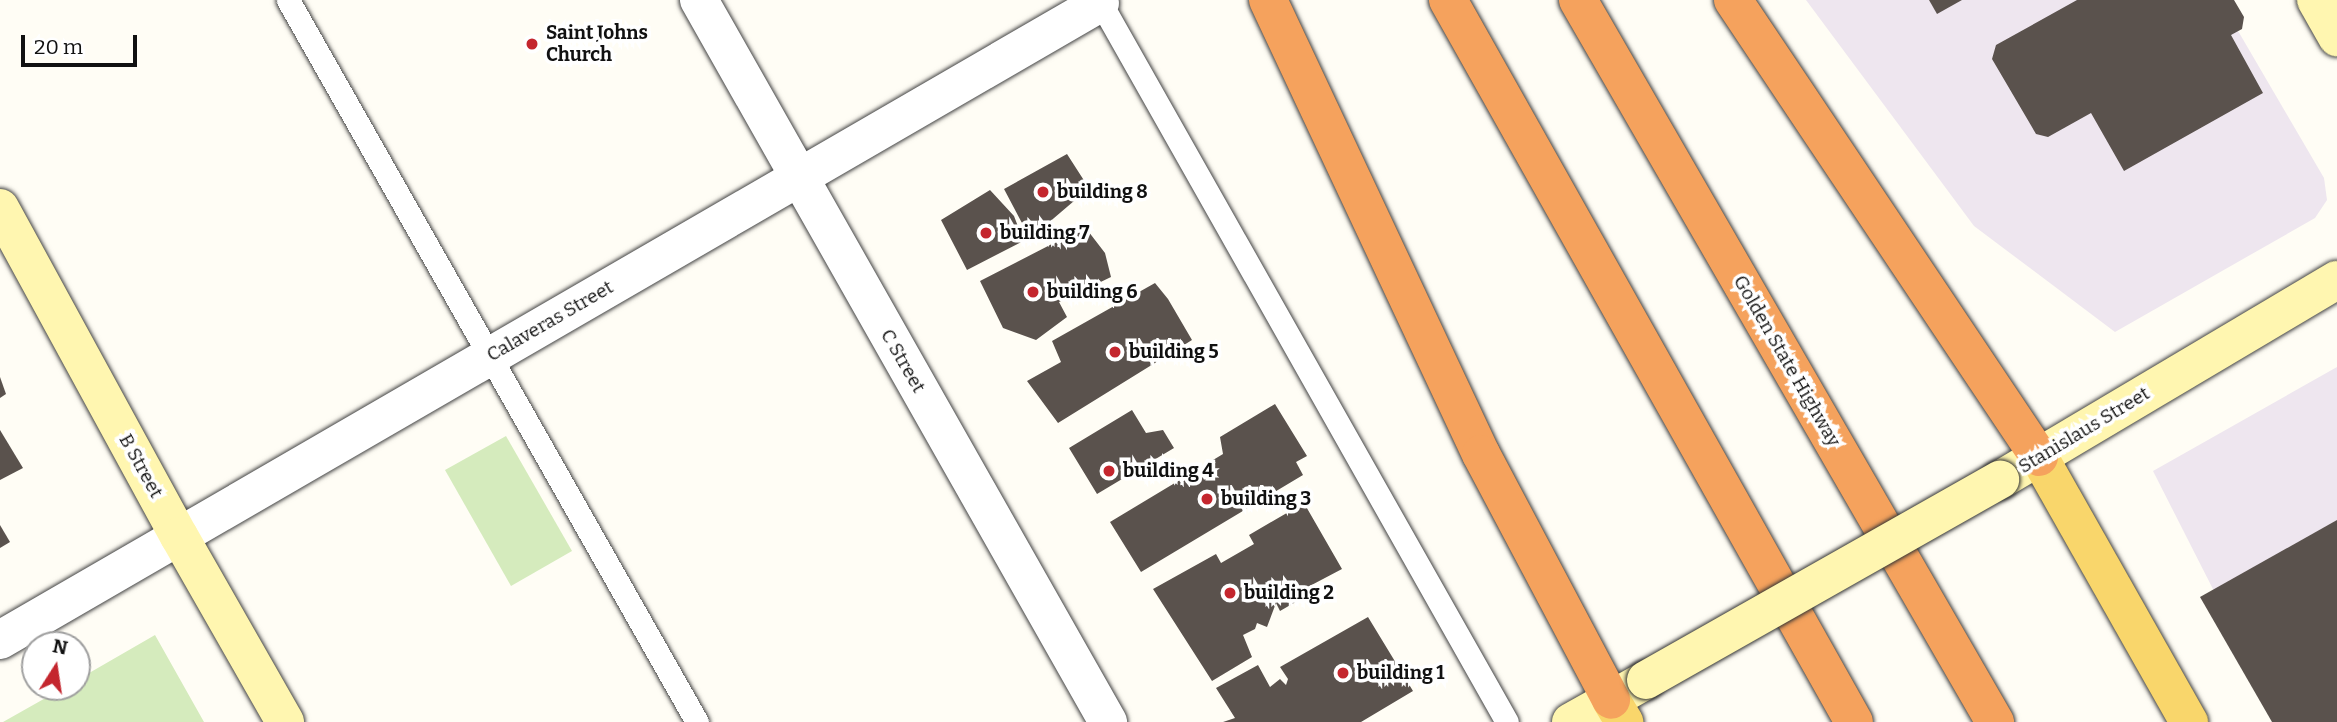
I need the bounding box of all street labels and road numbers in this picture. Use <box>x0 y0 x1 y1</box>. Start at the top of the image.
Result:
street label: Golden State Highway <box>1729 271 1845 451</box>
street label: Calaveras Street <box>483 276 617 366</box>
street label: C Street <box>876 325 930 397</box>
street label: Stanislaus Street <box>2014 382 2154 478</box>
street label: B Street <box>114 430 168 502</box>

